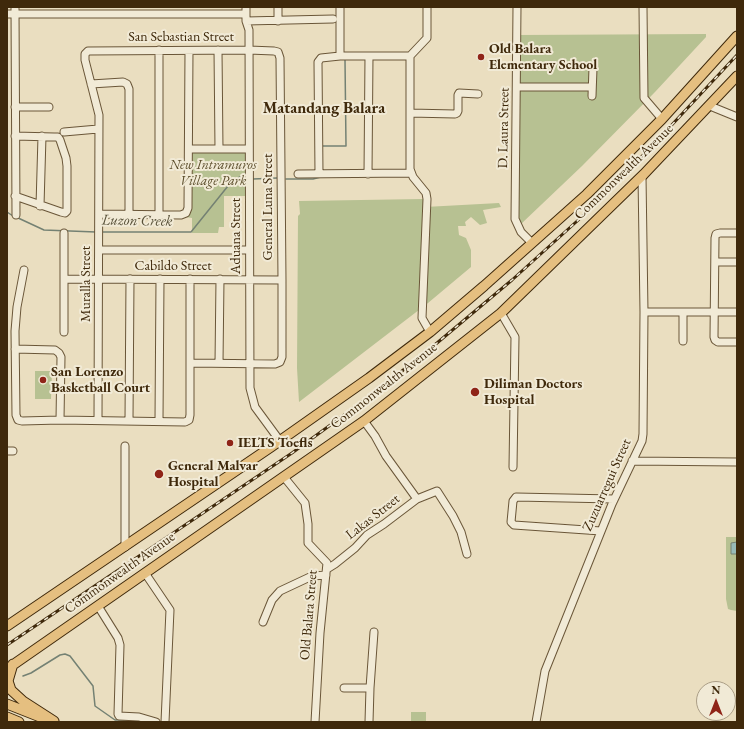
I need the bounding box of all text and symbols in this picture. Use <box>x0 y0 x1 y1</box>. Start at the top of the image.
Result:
street label: San Sebastian Street <box>128 29 234 45</box>
place label: Old Balara Elementary School <box>489 41 597 74</box>
marker: Old Balara Elementary School <box>476 52 486 62</box>
street label: D. Laura Street <box>495 87 513 169</box>
district label: Matandang Balara <box>263 99 385 119</box>
street label: Commonwealth Avenue <box>571 121 677 223</box>
street label: General Luna Street <box>260 153 276 261</box>
park label: New Intramuros Village Park <box>169 157 257 190</box>
street label: Aduana Street <box>228 198 244 274</box>
water label: Luzon Creek <box>102 211 172 231</box>
street label: Muralla Street <box>78 246 94 322</box>
street label: Cabildo Street <box>134 258 212 274</box>
street label: Commonwealth Avenue <box>327 339 441 433</box>
place label: San Lorenzo Basketball Court <box>51 364 150 396</box>
marker: San Lorenzo Basketball Court <box>38 375 48 385</box>
place label: Diliman Doctors Hospital <box>484 376 582 408</box>
marker: Diliman Doctors Hospital <box>469 386 481 398</box>
place label: IELTS Toefls <box>238 435 312 451</box>
street label: Zuzuarregui Street <box>579 436 635 534</box>
marker: IELTS Toefls <box>225 438 235 448</box>
place label: General Malvar Hospital <box>168 458 258 490</box>
marker: General Malvar Hospital <box>153 468 165 480</box>
street label: Lakas Street <box>343 491 403 543</box>
street label: Commonwealth Avenue <box>62 529 178 617</box>
street label: Old Balara Street <box>297 569 321 661</box>
north arrow <box>696 681 736 721</box>
text: N <box>712 683 720 697</box>

